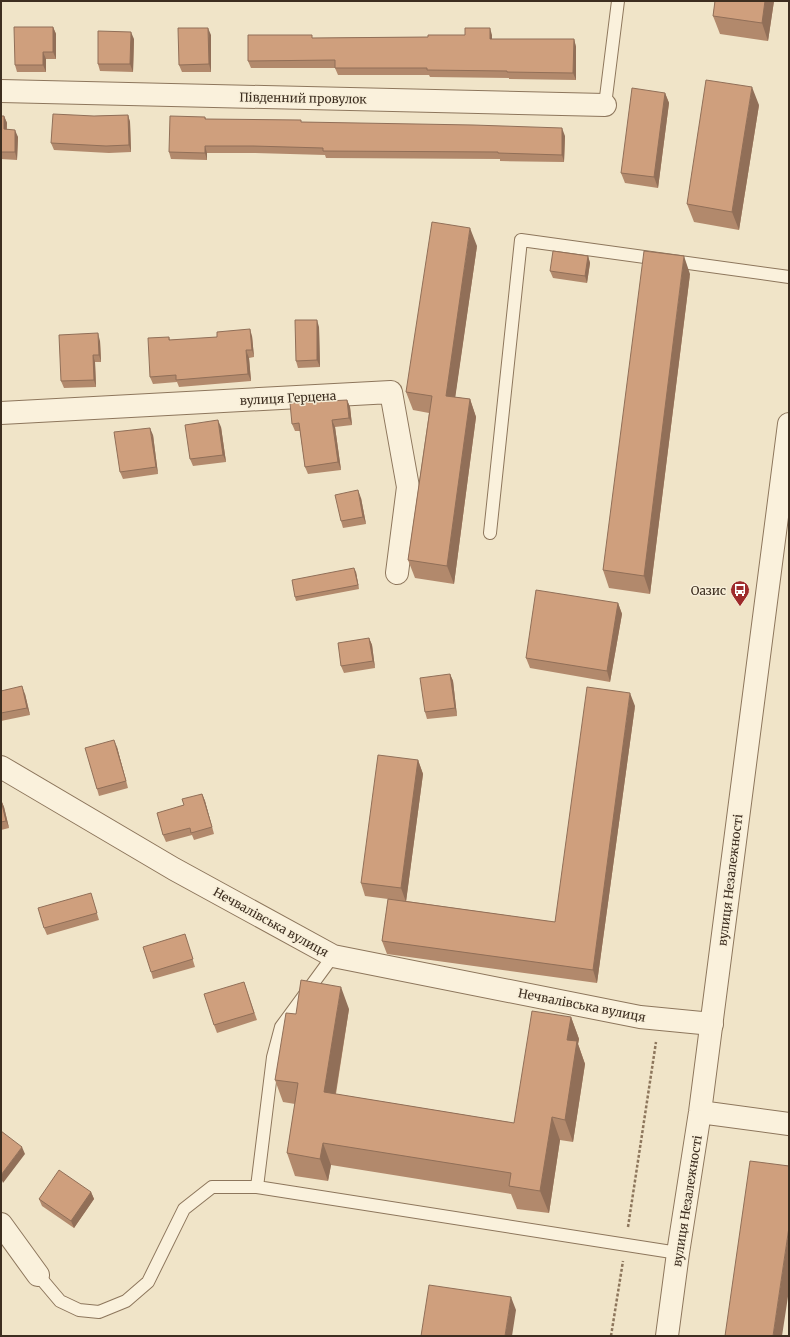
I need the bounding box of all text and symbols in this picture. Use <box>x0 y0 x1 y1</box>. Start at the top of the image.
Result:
street label: Південний провулок <box>239 89 367 107</box>
street label: вулиця Герцена <box>239 388 337 408</box>
bus stop icon: Оазис <box>729 579 751 607</box>
place label: Оазис <box>691 583 726 598</box>
street label: вулиця Незалежності <box>714 813 746 947</box>
street label: Нечвалівська вулиця <box>211 884 331 960</box>
street label: Нечвалівська вулиця <box>517 985 647 1025</box>
street label: вулиця Незалежності <box>669 1134 705 1268</box>

